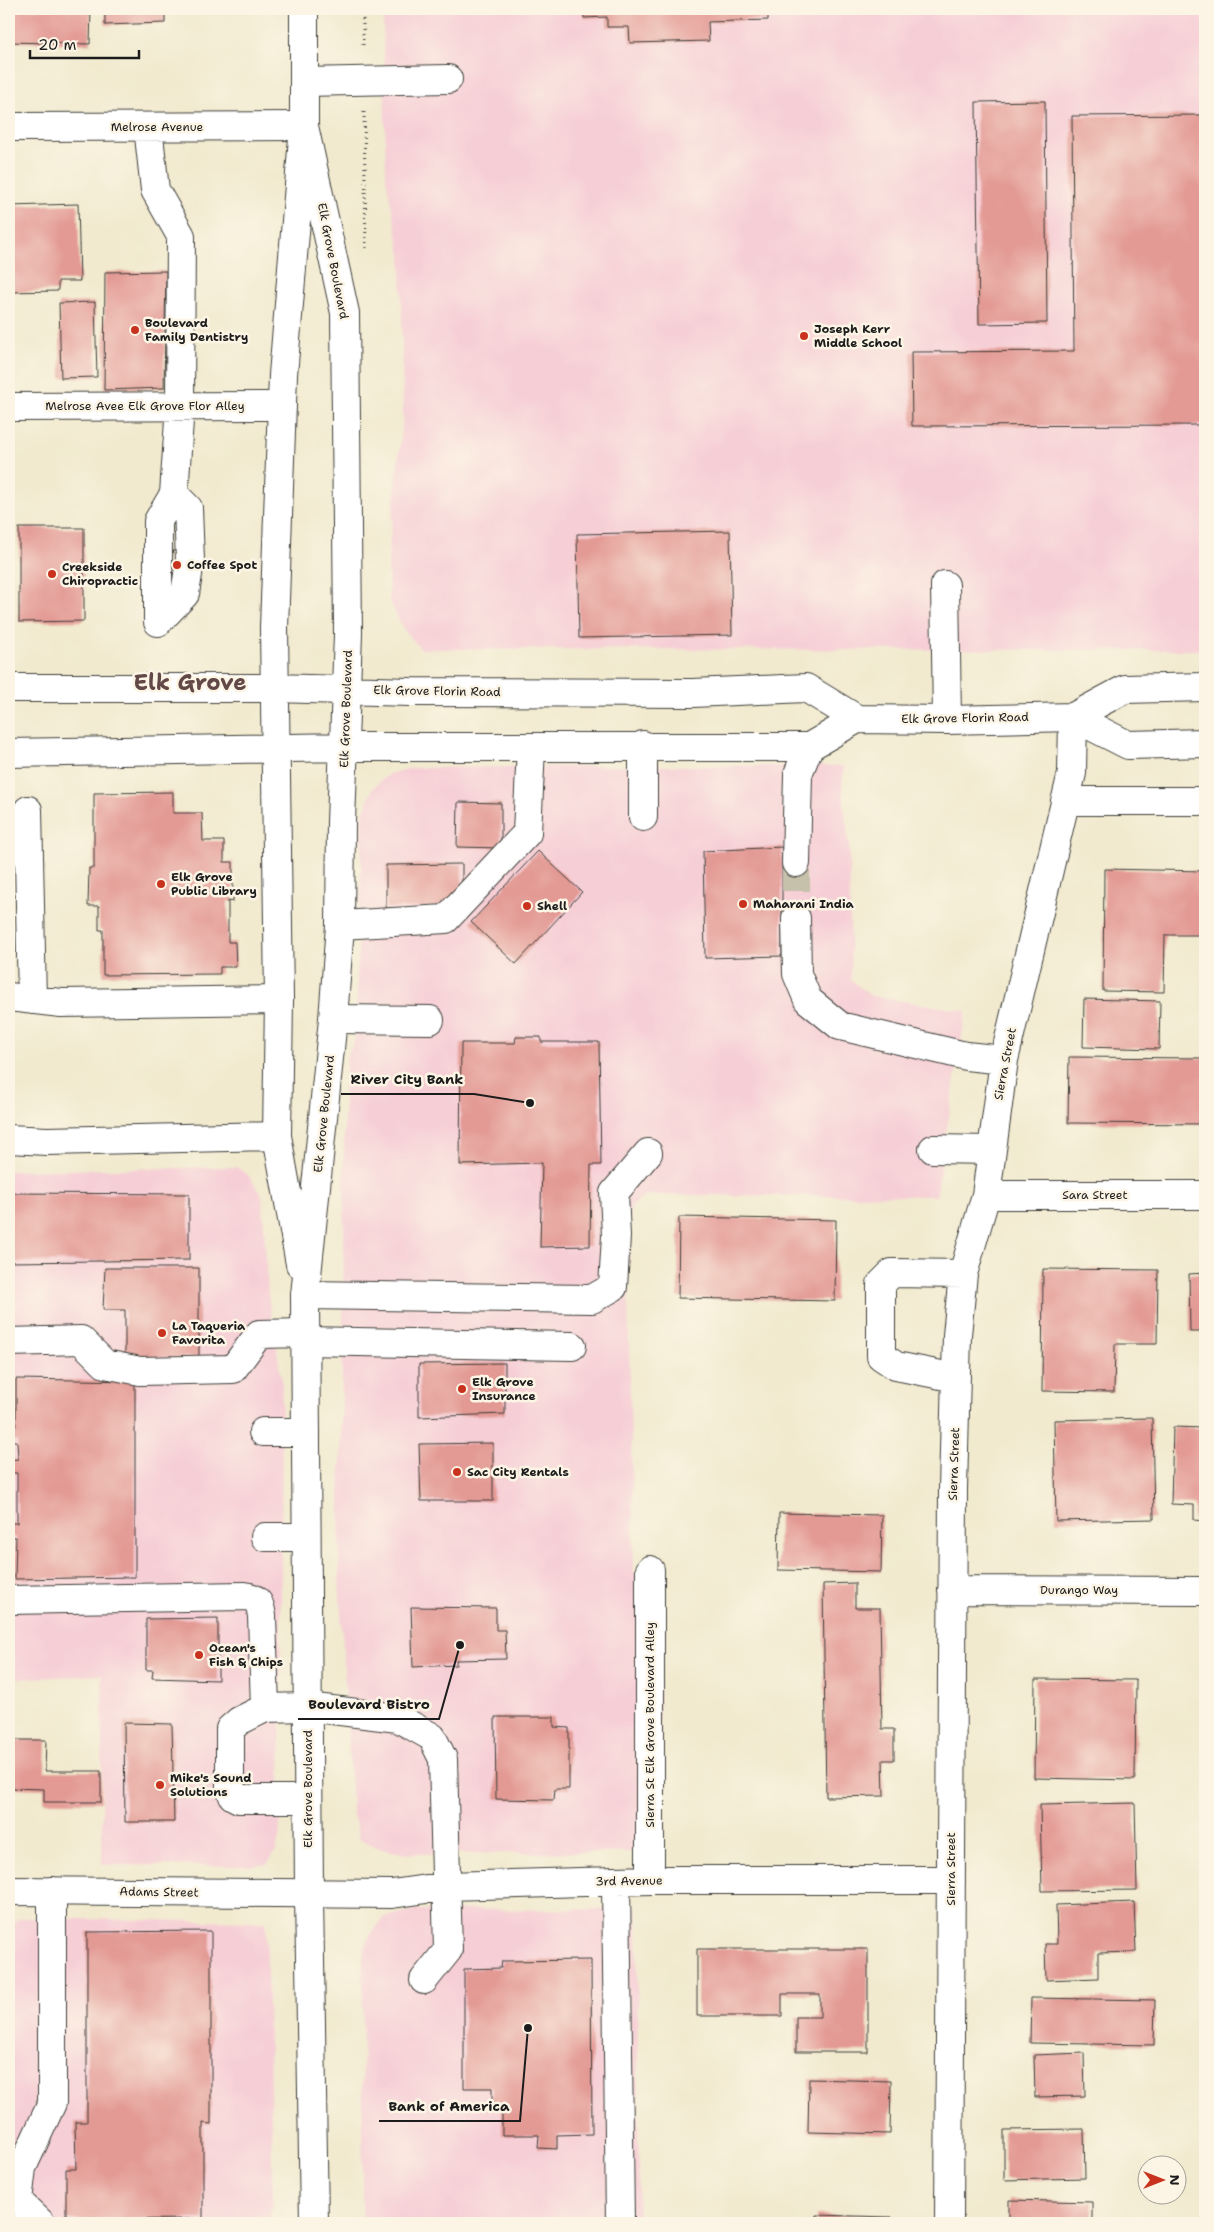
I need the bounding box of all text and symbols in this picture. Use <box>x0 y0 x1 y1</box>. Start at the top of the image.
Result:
scale bar <box>30 28 139 60</box>
text: 20 m <box>38 35 77 55</box>
street label: Melrose Avenue <box>111 119 204 135</box>
street label: Elk Grove Boulevard <box>314 202 352 321</box>
place label: Boulevard Family Dentistry <box>145 315 248 345</box>
place label: Joseph Kerr Middle School <box>814 321 902 351</box>
marker: Boulevard Family Dentistry <box>129 324 141 336</box>
marker: Joseph Kerr Middle School <box>798 330 810 342</box>
street label: Melrose Avee Elk Grove Flor Alley <box>45 398 245 414</box>
place label: Coffee Spot <box>187 557 257 573</box>
place label: Creekside Chiropractic <box>62 559 138 589</box>
marker: Coffee Spot <box>171 559 183 571</box>
marker: Creekside Chiropractic <box>46 568 58 580</box>
street label: Elk Grove Boulevard <box>336 649 356 768</box>
district label: Elk Grove <box>134 668 246 697</box>
street label: Elk Grove Florin Road <box>373 682 501 700</box>
street label: Elk Grove Florin Road <box>901 709 1029 727</box>
place label: Elk Grove Public Library <box>171 869 257 899</box>
marker: Elk Grove Public Library <box>155 878 167 890</box>
place label: Maharani India <box>753 896 855 912</box>
place label: Shell <box>537 898 567 914</box>
marker: Maharani India <box>737 898 749 910</box>
marker: Shell <box>521 900 533 912</box>
street label: Sierra Street <box>990 1026 1020 1102</box>
street label: Elk Grove Boulevard <box>310 1054 338 1174</box>
callout: River City Bank <box>341 1065 474 1094</box>
text: River City Bank <box>351 1070 463 1088</box>
street label: Sara Street <box>1062 1187 1128 1203</box>
place label: La Taqueria Favorita <box>172 1318 246 1348</box>
marker: La Taqueria Favorita <box>156 1327 168 1339</box>
place label: Elk Grove Insurance <box>472 1374 536 1404</box>
marker: Elk Grove Insurance <box>456 1383 468 1395</box>
street label: Sierra Street <box>945 1427 963 1501</box>
place label: Sac City Rentals <box>467 1464 569 1480</box>
marker: Sac City Rentals <box>451 1466 463 1478</box>
street label: Durango Way <box>1040 1582 1118 1598</box>
street label: Sierra St Elk Grove Boulevard Alley <box>642 1622 658 1828</box>
place label: Ocean's Fish & Chips <box>209 1640 283 1670</box>
marker: Ocean's Fish & Chips <box>193 1649 205 1661</box>
callout: Boulevard Bistro <box>298 1690 439 1719</box>
text: Boulevard Bistro <box>308 1695 430 1713</box>
street label: Elk Grove Boulevard <box>300 1730 316 1848</box>
place label: Mike's Sound Solutions <box>170 1770 251 1800</box>
marker: Mike's Sound Solutions <box>154 1779 166 1791</box>
street label: Sierra Street <box>943 1832 959 1906</box>
street label: 3rd Avenue <box>595 1872 663 1890</box>
street label: Adams Street <box>119 1883 199 1901</box>
callout: Bank of America <box>379 2092 520 2121</box>
text: Bank of America <box>388 2097 510 2115</box>
north arrow <box>1136 2154 1186 2204</box>
text: N <box>1166 2174 1184 2186</box>

